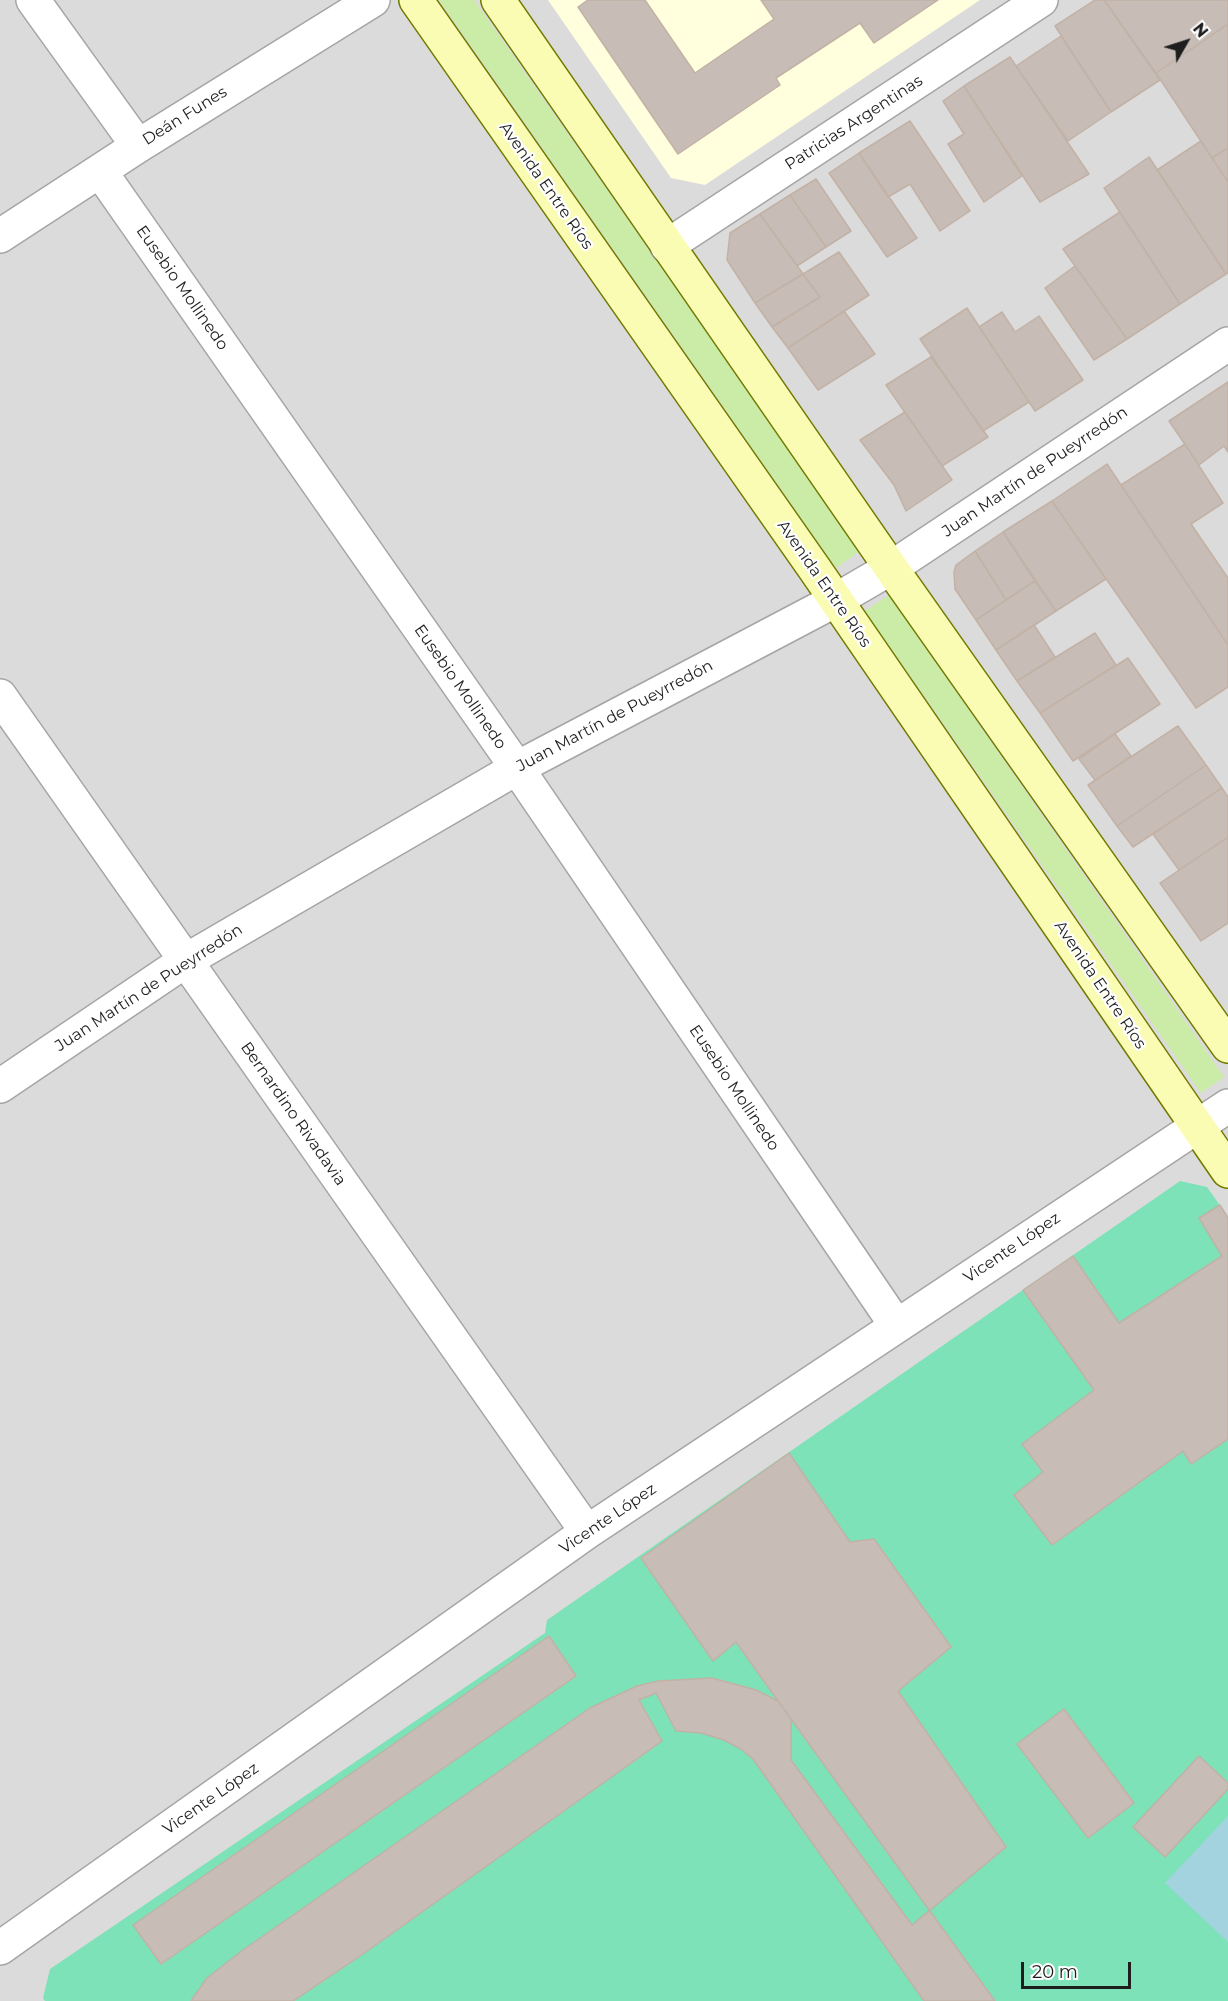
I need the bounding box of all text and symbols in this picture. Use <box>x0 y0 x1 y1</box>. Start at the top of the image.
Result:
north arrow <box>1156 12 1216 72</box>
text: N <box>1189 19 1212 41</box>
street label: Patricias Argentinas <box>782 71 926 175</box>
street label: Deán Funes <box>139 82 231 150</box>
street label: Avenida Entre Ríos <box>495 119 597 253</box>
street label: Eusebio Mollinedo <box>132 222 232 354</box>
street label: Juan Martín de Pueyrredón <box>939 403 1131 541</box>
street label: Avenida Entre Ríos <box>773 517 875 651</box>
street label: Eusebio Mollinedo <box>410 621 510 753</box>
street label: Juan Martín de Pueyrredón <box>514 656 716 776</box>
street label: Avenida Entre Ríos <box>1050 917 1150 1053</box>
street label: Juan Martín de Pueyrredón <box>52 920 246 1056</box>
street label: Eusebio Mollinedo <box>685 1021 783 1155</box>
street label: Bernardino Rivadavia <box>236 1038 350 1190</box>
street label: Vicente López <box>960 1209 1064 1287</box>
street label: Vicente López <box>556 1480 660 1558</box>
street label: Vicente López <box>159 1759 263 1839</box>
scale bar <box>1024 1950 1134 1988</box>
text: 20 m <box>1032 1961 1078 1983</box>

